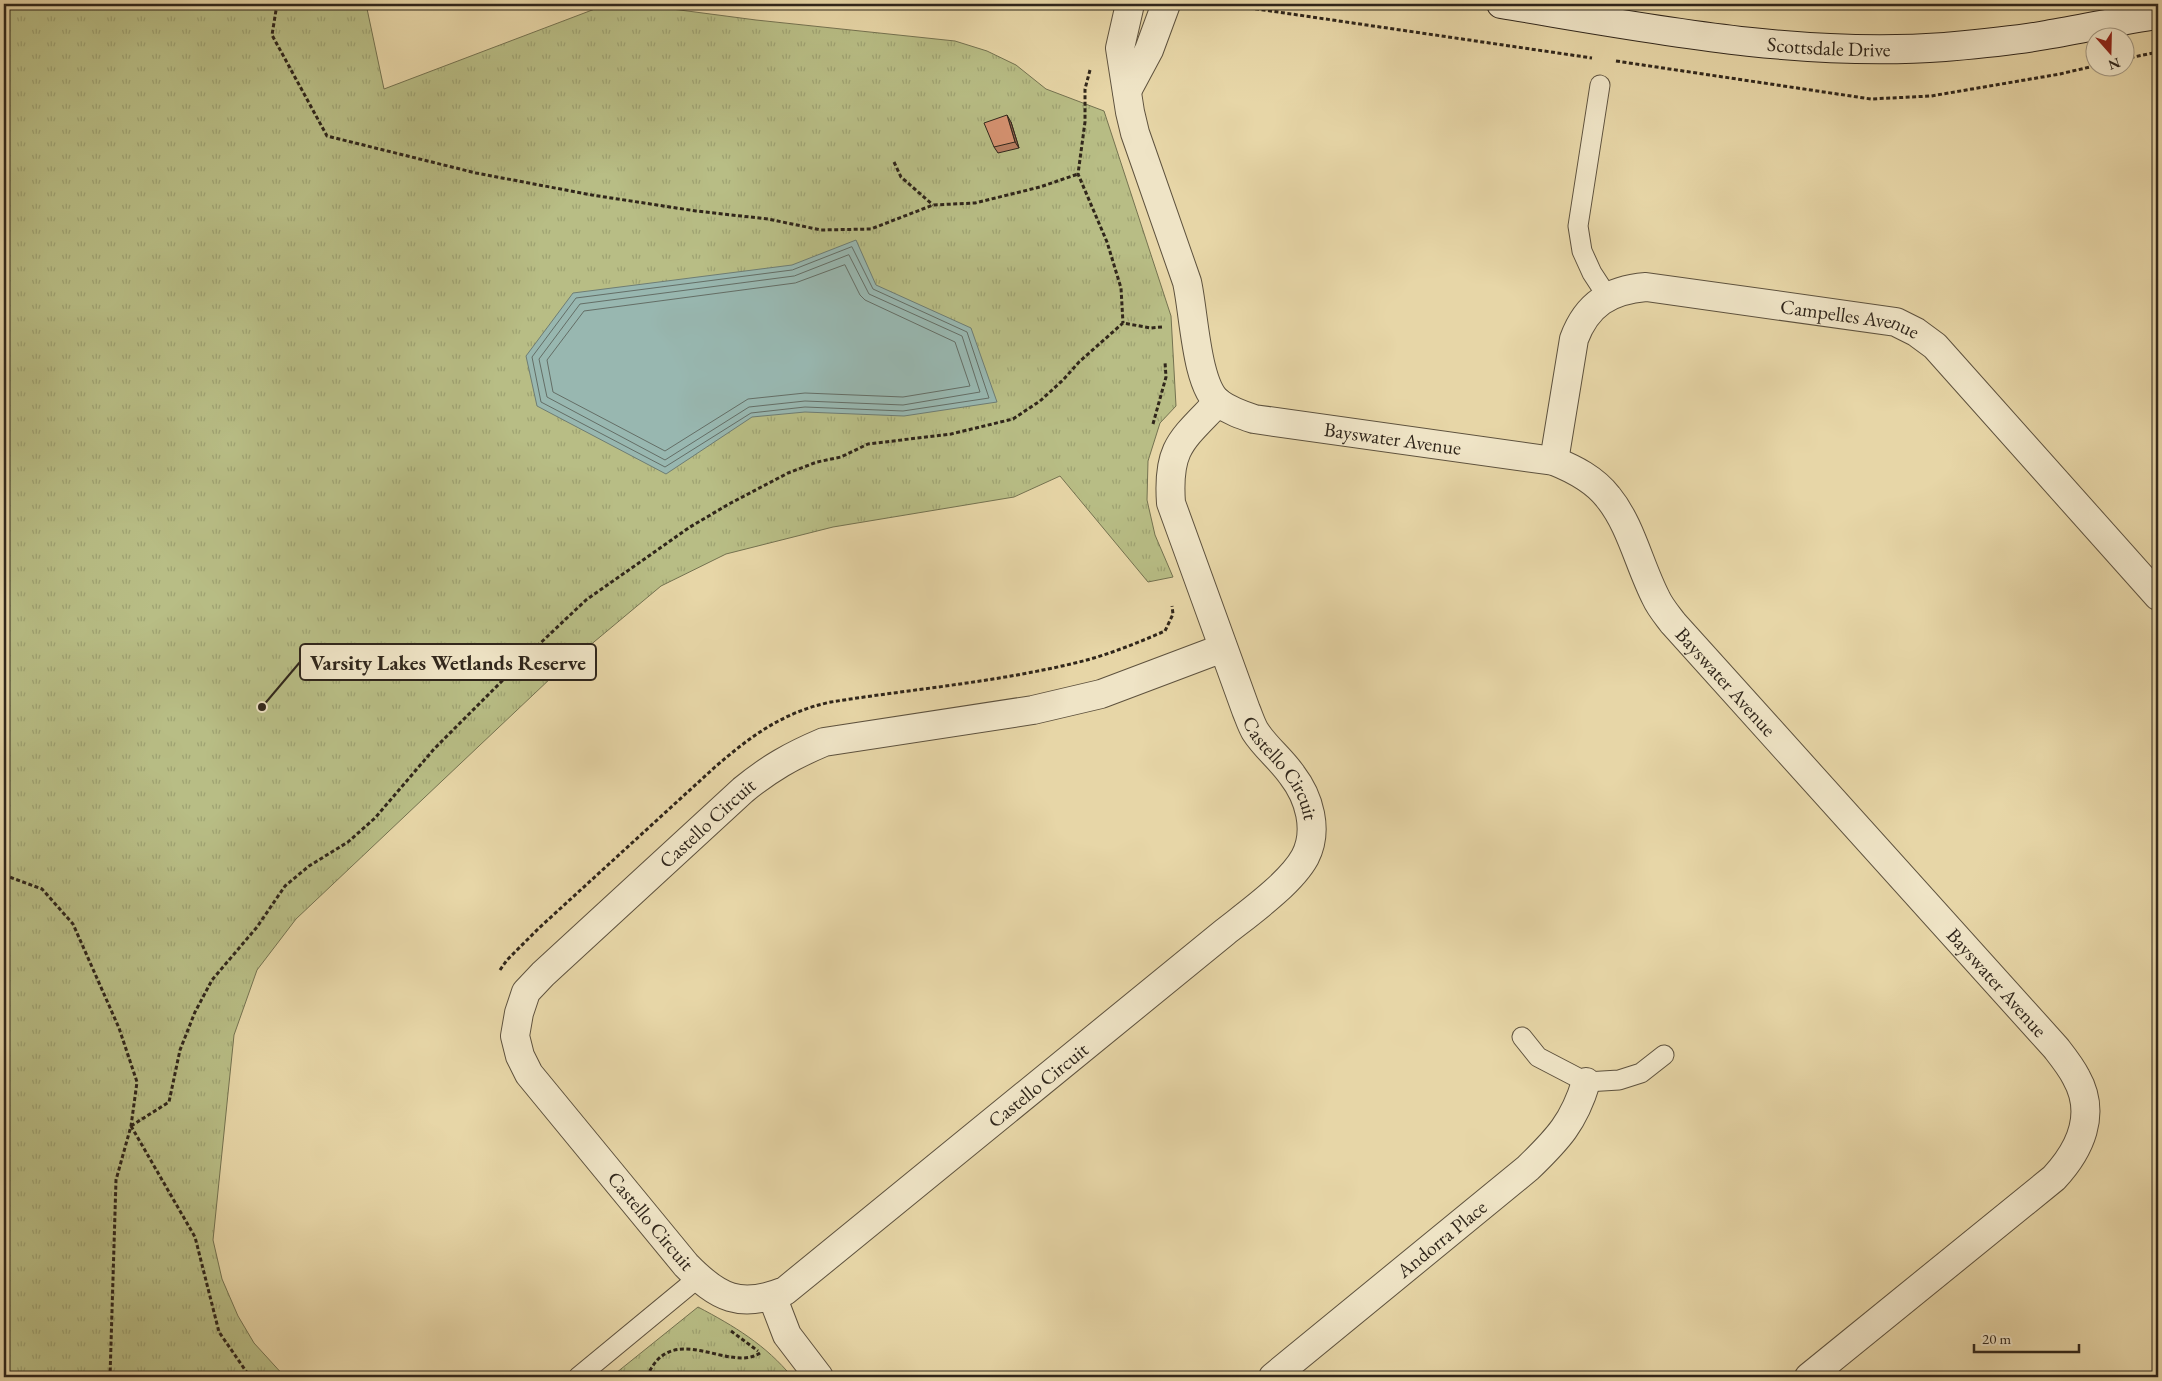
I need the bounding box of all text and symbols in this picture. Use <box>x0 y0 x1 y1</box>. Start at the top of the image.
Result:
north arrow <box>2084 28 2134 78</box>
street label: Scottsdale Drive <box>1766 31 1891 62</box>
text: N <box>2105 54 2123 75</box>
street label: Campelles Avenue <box>1779 293 1924 345</box>
street label: Bayswater Avenue <box>1322 416 1463 461</box>
street label: Bayswater Avenue <box>1670 622 1782 742</box>
callout: Varsity Lakes Wetlands Reserve <box>300 644 596 680</box>
text: Varsity Lakes Wetlands Reserve <box>310 649 586 676</box>
street label: Castello Circuit <box>1237 712 1324 823</box>
street label: Castello Circuit <box>654 772 761 874</box>
street label: Bayswater Avenue <box>1941 922 2053 1043</box>
street label: Castello Circuit <box>982 1036 1094 1133</box>
street label: Castello Circuit <box>602 1166 701 1277</box>
street label: Andorra Place <box>1390 1194 1492 1284</box>
scale bar <box>1974 1321 2080 1353</box>
text: 20 m <box>1982 1329 2011 1348</box>

